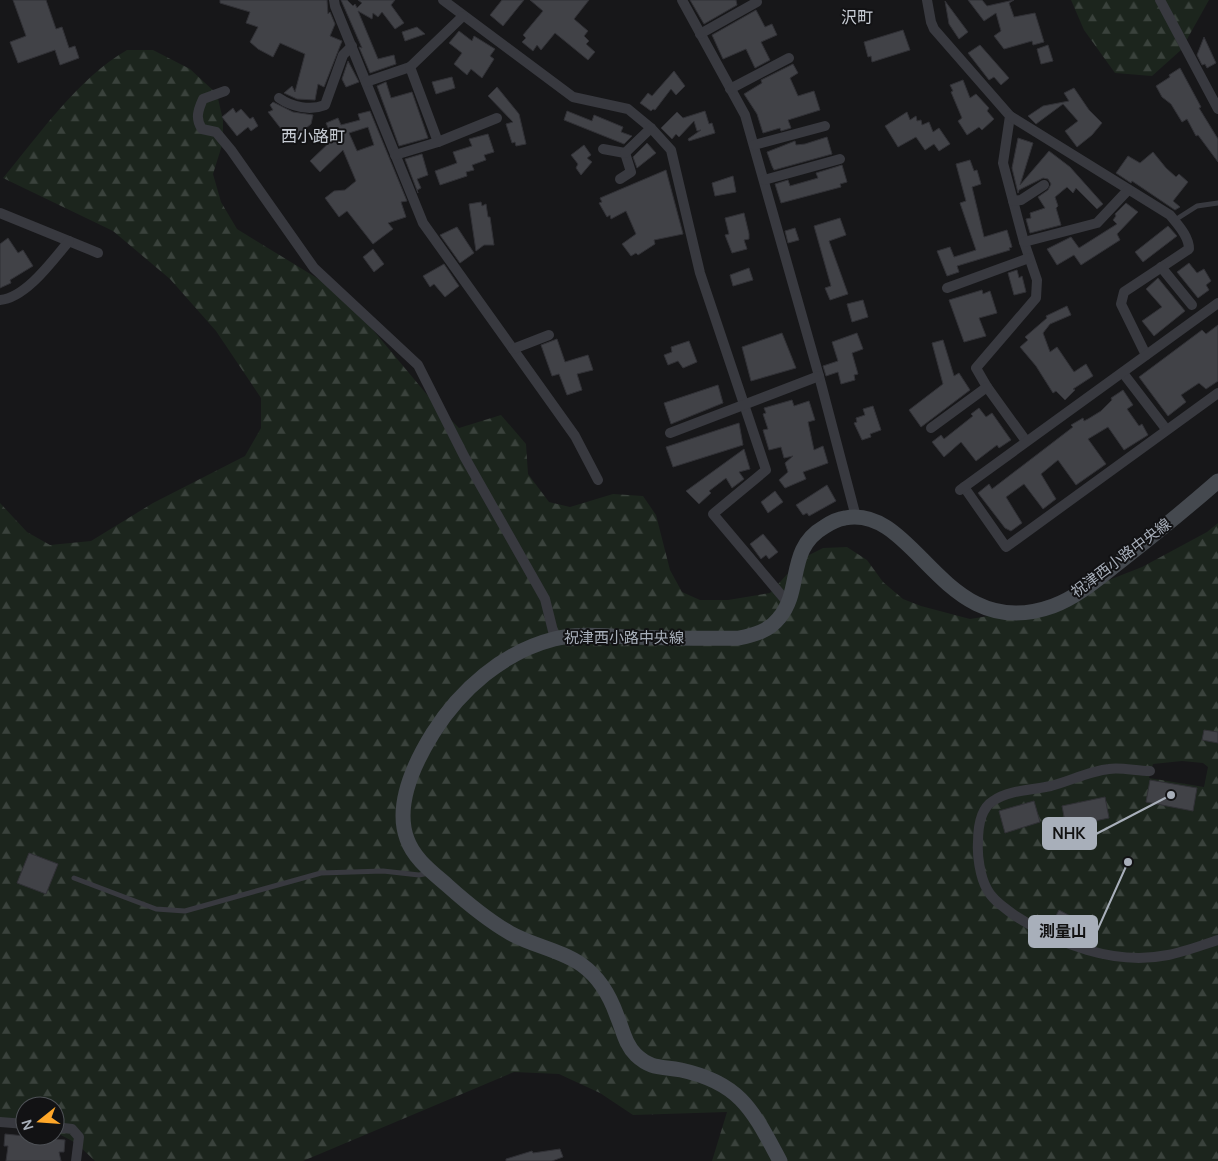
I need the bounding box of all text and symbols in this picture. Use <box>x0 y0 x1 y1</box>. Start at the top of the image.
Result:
district label: 沢町 <box>841 6 873 28</box>
district label: 西小路町 <box>281 125 345 147</box>
street label: 祝津西小路中央線 <box>1066 513 1175 602</box>
street label: 祝津西小路中央線 <box>564 627 684 648</box>
callout: NHK <box>1043 818 1096 849</box>
text: NHK <box>1052 822 1086 844</box>
callout: 測量山 <box>1029 916 1097 947</box>
text: 測量山 <box>1039 920 1087 942</box>
north arrow <box>15 1096 65 1146</box>
text: N <box>17 1117 38 1133</box>

